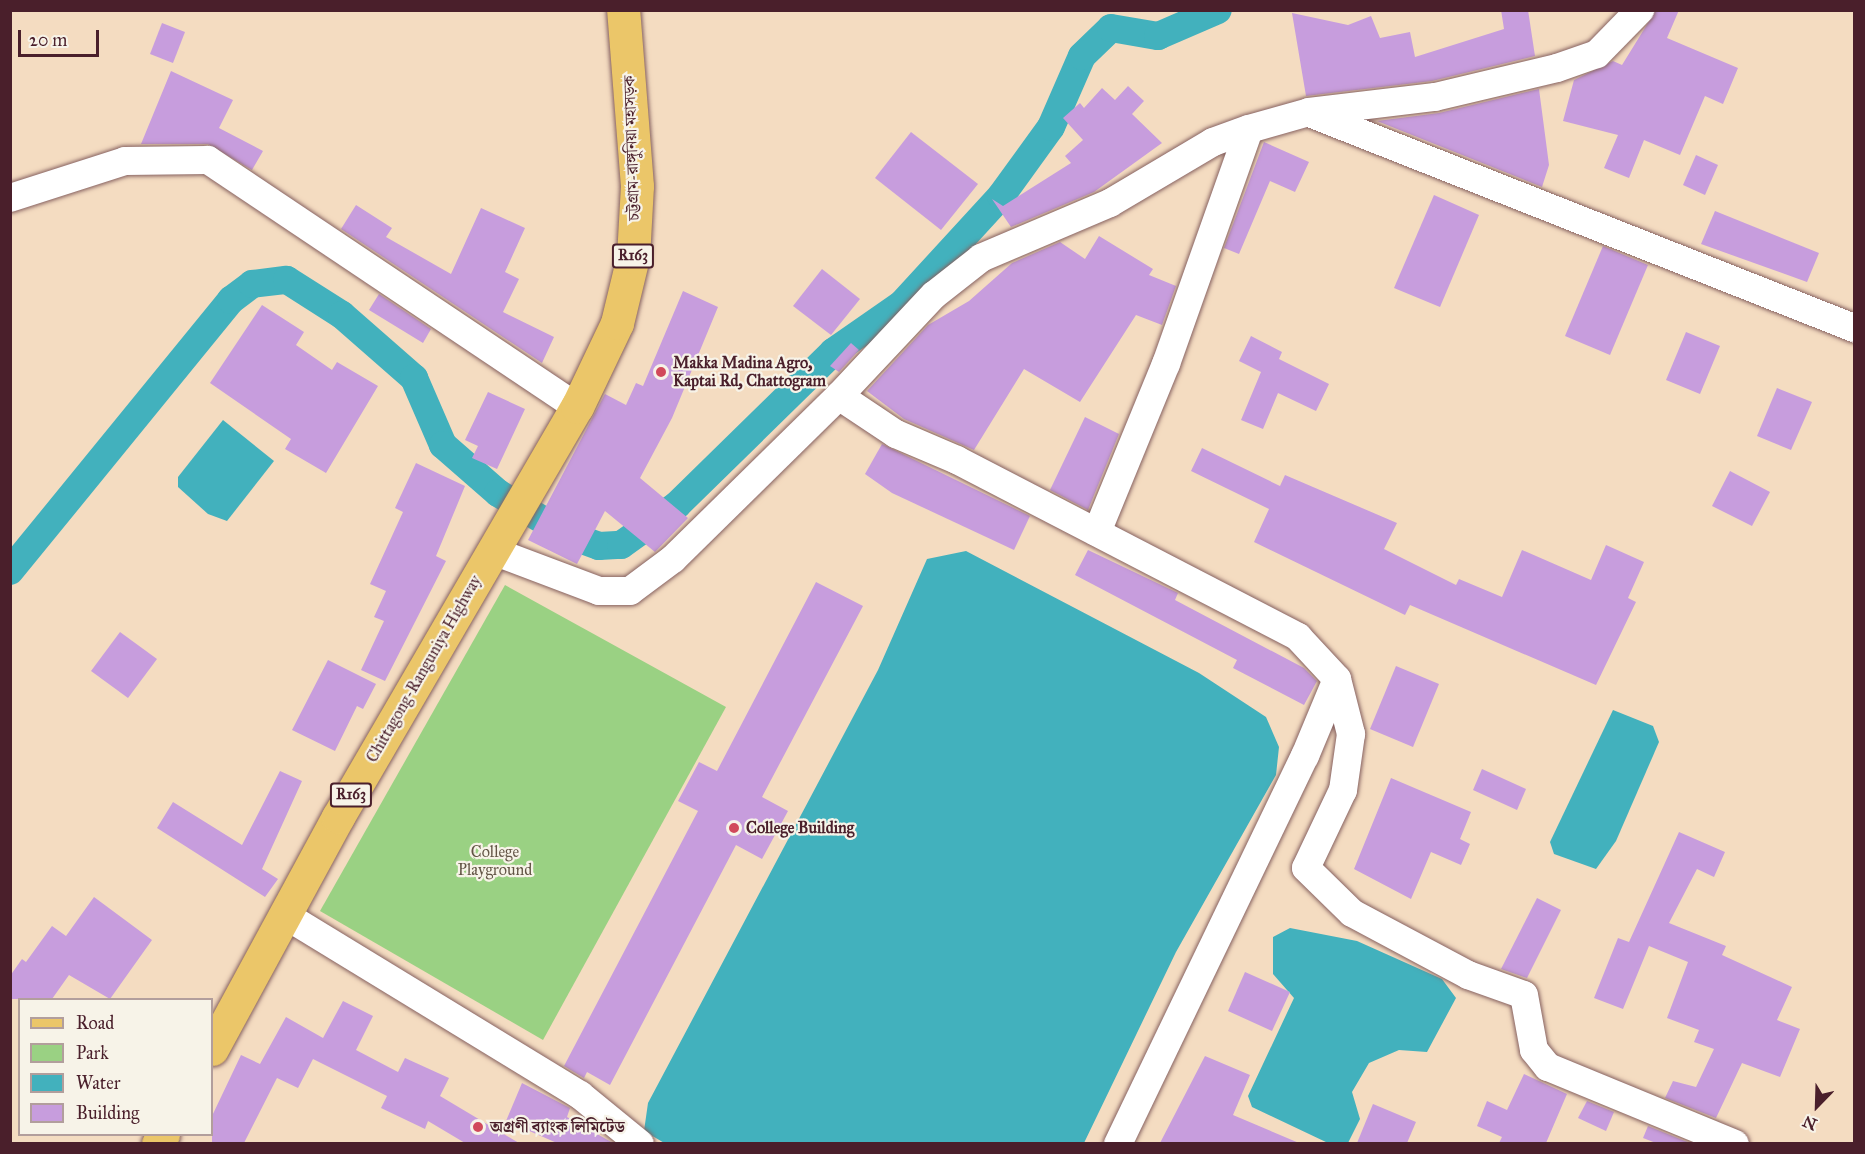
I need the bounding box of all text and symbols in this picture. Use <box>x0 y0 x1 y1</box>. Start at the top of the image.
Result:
scale bar <box>21 18 102 56</box>
text: 20 m <box>29 29 67 51</box>
street label: চট্টগ্রাম-রাঙ্গুনিয়া মহাসড়ক <box>620 75 644 221</box>
road number: R163 <box>610 244 656 268</box>
place label: Makka Madina Agro, Kaptai Rd, Chattogram <box>673 353 826 391</box>
marker: Makka Madina Agro, Kaptai Rd, Chattogram <box>654 365 668 379</box>
street label: Chittagong-Ranguniya Highway <box>363 572 485 766</box>
road number: R163 <box>328 783 374 807</box>
place label: College Building <box>746 818 854 838</box>
marker: College Building <box>727 821 741 835</box>
park label: College Playground <box>458 842 532 880</box>
legend <box>18 998 213 1136</box>
text: Road <box>76 1012 114 1034</box>
text: Park <box>76 1042 109 1064</box>
text: Water <box>76 1072 120 1094</box>
north arrow <box>1787 1076 1847 1136</box>
text: Building <box>76 1102 139 1124</box>
text: N <box>1800 1112 1820 1134</box>
place label: অগ্রণী ব্যাংক লিমিটেড <box>490 1117 625 1137</box>
marker: অগ্রণী ব্যাংক লিমিটেড <box>471 1120 485 1134</box>

